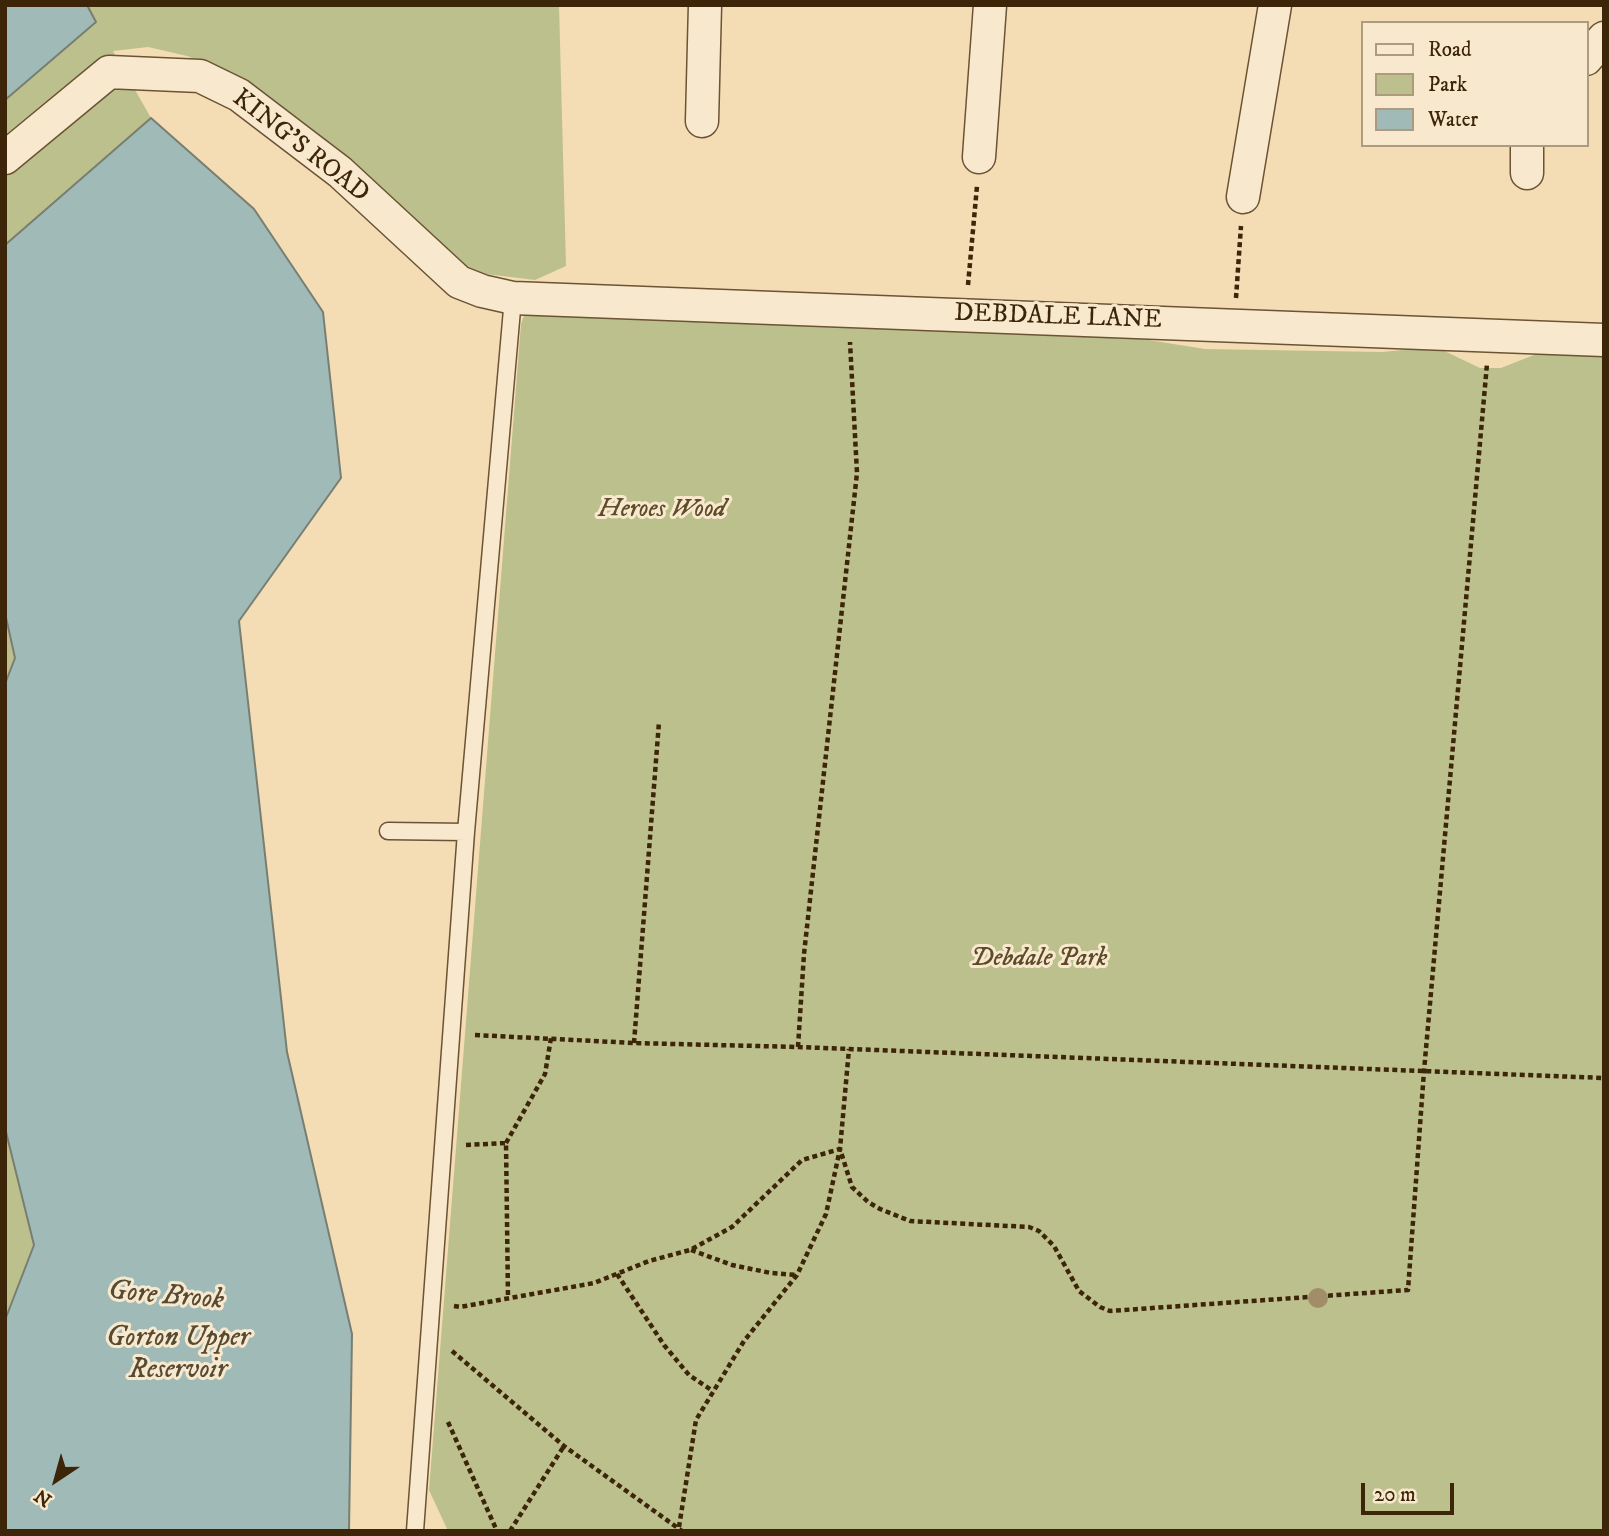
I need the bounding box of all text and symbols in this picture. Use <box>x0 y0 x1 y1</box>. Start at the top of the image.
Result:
legend <box>1360 21 1588 147</box>
text: Road <box>1428 37 1472 63</box>
text: Park <box>1428 72 1467 98</box>
street label: KING'S ROAD <box>225 84 375 210</box>
text: Water <box>1428 107 1478 133</box>
street label: DEBDALE LANE <box>954 299 1162 337</box>
park label: Heroes Wood <box>598 495 726 527</box>
park label: Debdale Park <box>971 944 1107 976</box>
water label: Gore Brook <box>107 1275 225 1319</box>
water label: Gorton Upper Reservoir <box>106 1322 250 1388</box>
north arrow <box>21 1445 91 1515</box>
scale bar <box>1364 1470 1457 1514</box>
text: 20 m <box>1374 1482 1416 1508</box>
text: N <box>30 1484 56 1511</box>

